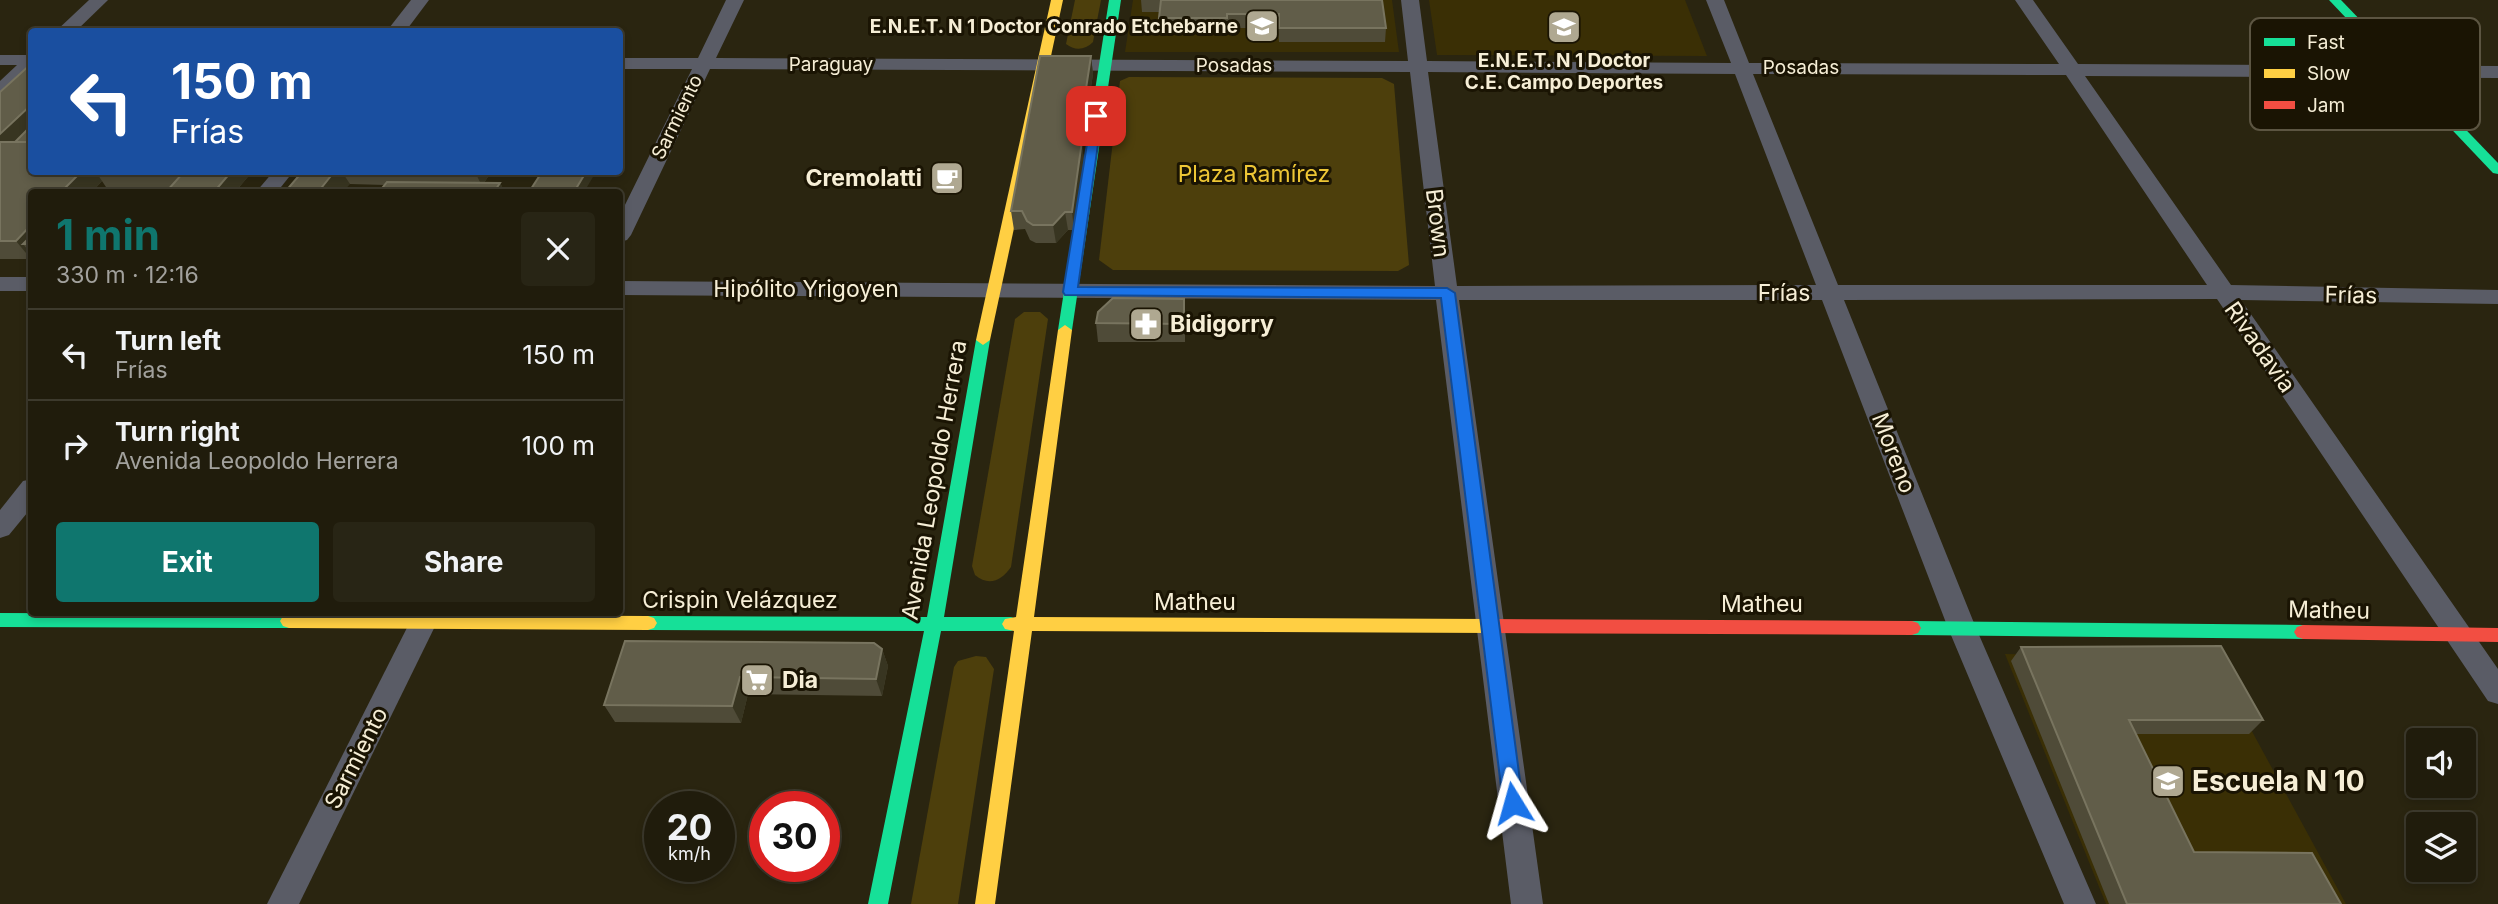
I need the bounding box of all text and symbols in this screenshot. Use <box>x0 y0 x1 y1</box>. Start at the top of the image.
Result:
school or university icon: E.N.E.T. N 1 Doctor Conrado Etchebarne <box>1243 7 1281 45</box>
school or university icon: E.N.E.T. N 1 Doctor C.E. Campo Deportes <box>1545 8 1583 46</box>
place label: E.N.E.T. N 1 Doctor Conrado Etchebarne <box>870 15 1238 38</box>
legend <box>2250 18 2480 130</box>
text: Fast <box>2307 31 2345 54</box>
place label: E.N.E.T. N 1 Doctor C.E. Campo Deportes <box>1465 49 1663 94</box>
text: 150 m <box>171 52 313 111</box>
street label: Paraguay <box>789 53 874 76</box>
street label: Posadas <box>1196 54 1272 77</box>
icon: left <box>56 56 147 147</box>
street label: Posadas <box>1763 56 1839 79</box>
text: Slow <box>2307 62 2350 85</box>
street label: Sarmiento <box>647 71 707 163</box>
pin <box>1066 86 1126 146</box>
text: Jam <box>2307 94 2345 117</box>
icon: arrive <box>1077 97 1115 135</box>
text: Frías <box>171 112 244 151</box>
cafe icon: Cremolatti <box>928 159 966 197</box>
park label: Plaza Ramírez <box>1178 160 1330 188</box>
place label: Cremolatti <box>806 164 922 192</box>
street label: Brown <box>1420 187 1456 259</box>
text: 1 min <box>56 209 160 260</box>
button: close <box>521 212 595 286</box>
text: 330 m · 12:16 <box>56 261 199 289</box>
street label: Hipólito Yrigoyen <box>713 275 899 303</box>
street label: Frías <box>1758 279 1810 307</box>
street label: Frías <box>2324 281 2378 309</box>
street label: Rivadavia <box>2219 296 2301 398</box>
pharmacy icon: Bidigorry <box>1127 305 1165 343</box>
place label: Bidigorry <box>1170 310 1274 338</box>
text: Turn left <box>115 325 221 356</box>
icon: left <box>56 336 94 374</box>
street label: Avenida Leopoldo Herrera <box>896 338 972 622</box>
text: 150 m <box>522 339 595 370</box>
text: Frías <box>115 356 168 384</box>
street label: Moreno <box>1866 409 1922 497</box>
text: Turn right <box>115 416 240 447</box>
icon: right <box>56 427 94 465</box>
text: 100 m <box>522 430 595 461</box>
text: Avenida Leopoldo Herrera <box>115 447 399 475</box>
button: Exit <box>56 522 319 602</box>
button: Share <box>333 522 595 602</box>
street label: Crispin Velázquez <box>642 586 838 614</box>
street label: Matheu <box>1154 588 1236 616</box>
street label: Matheu <box>1721 590 1803 618</box>
street label: Matheu <box>2288 595 2370 625</box>
supermarket icon: Dia <box>738 661 776 699</box>
place label: Dia <box>782 666 818 694</box>
street label: Sarmiento <box>318 702 394 814</box>
map controls <box>2406 728 2476 882</box>
button: sound <box>2406 728 2476 798</box>
school or university icon: Escuela N 10 <box>2149 762 2187 800</box>
place label: Escuela N 10 <box>2192 764 2365 798</box>
position arrow <box>1476 766 1550 840</box>
speed limit sign: 30 <box>749 791 840 882</box>
text: 20 <box>667 806 712 848</box>
button: layers <box>2406 812 2476 882</box>
text: km/h <box>668 843 711 864</box>

